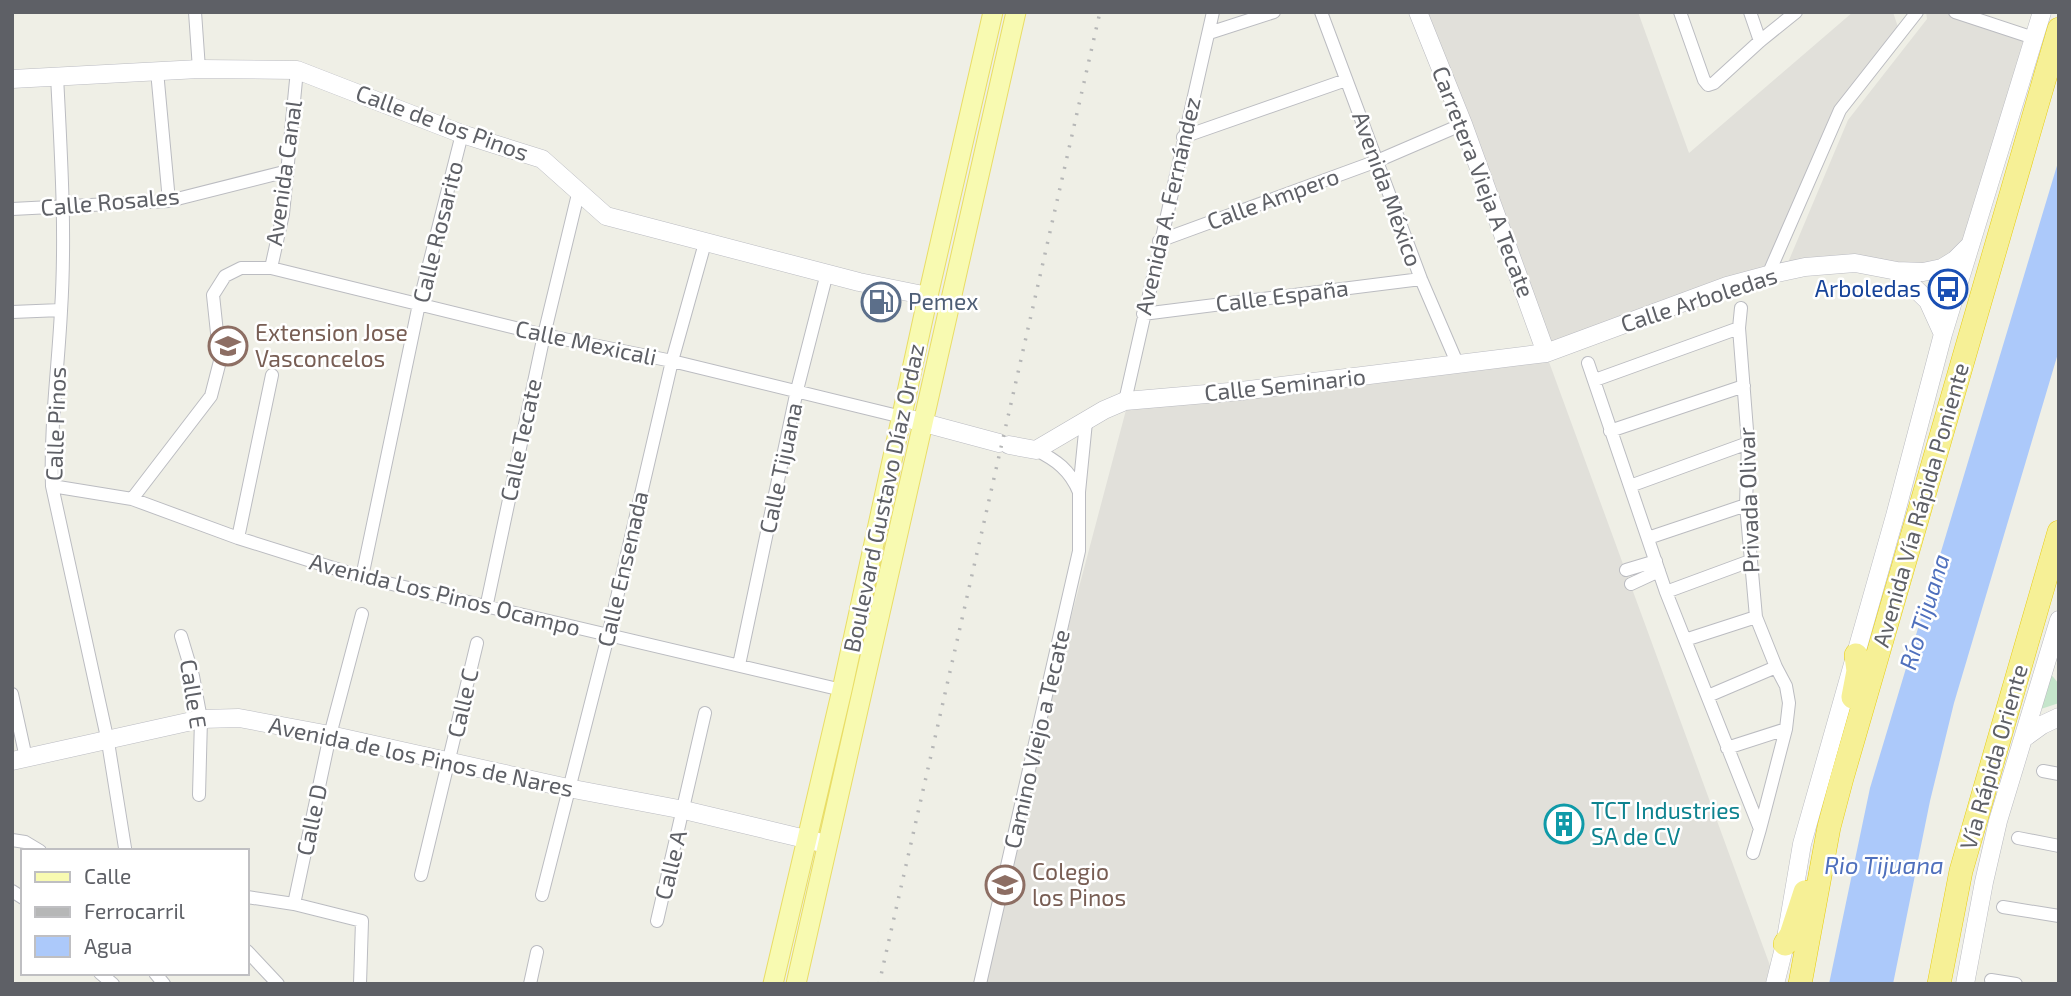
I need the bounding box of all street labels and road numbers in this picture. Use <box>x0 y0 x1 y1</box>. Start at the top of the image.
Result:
street label: Carretera Vieja A Tecate <box>1427 62 1541 301</box>
street label: Calle de los Pinos <box>352 78 532 166</box>
street label: Avenida A. Fernández <box>1128 94 1206 317</box>
street label: Avenida Canal <box>259 98 307 248</box>
street label: Avenida México <box>1347 107 1429 270</box>
street label: Calle Rosarito <box>406 158 468 306</box>
street label: Calle Ampero <box>1203 161 1343 235</box>
street label: Calle Rosales <box>39 181 180 221</box>
street label: Calle Arboledas <box>1617 261 1780 338</box>
street label: Calle España <box>1214 273 1350 317</box>
street label: Calle Mexicali <box>513 313 659 371</box>
street label: Boulevard Gustavo Díaz Ordaz <box>837 341 929 655</box>
street label: Avenida Vía Rápida Poniente <box>1866 359 1974 650</box>
street label: Calle Seminario <box>1203 362 1367 406</box>
street label: Calle Pinos <box>39 366 71 482</box>
street label: Calle Tecate <box>493 376 547 504</box>
street label: Calle Tijuana <box>753 400 808 536</box>
street label: Privada Olivar <box>1731 427 1765 573</box>
street label: Calle Ensenada <box>591 488 654 649</box>
street label: Avenida Los Pinos Ocampo <box>307 547 584 641</box>
street label: Camino Viejo a Tecate <box>997 627 1075 851</box>
street label: Calle E <box>175 657 213 730</box>
street label: Vía Rápida Oriente <box>1953 661 2033 853</box>
street label: Calle C <box>441 666 484 740</box>
street label: Avenida de los Pinos de Nares <box>266 710 576 802</box>
street label: Calle D <box>290 782 332 858</box>
street label: Calle A <box>648 826 692 902</box>

